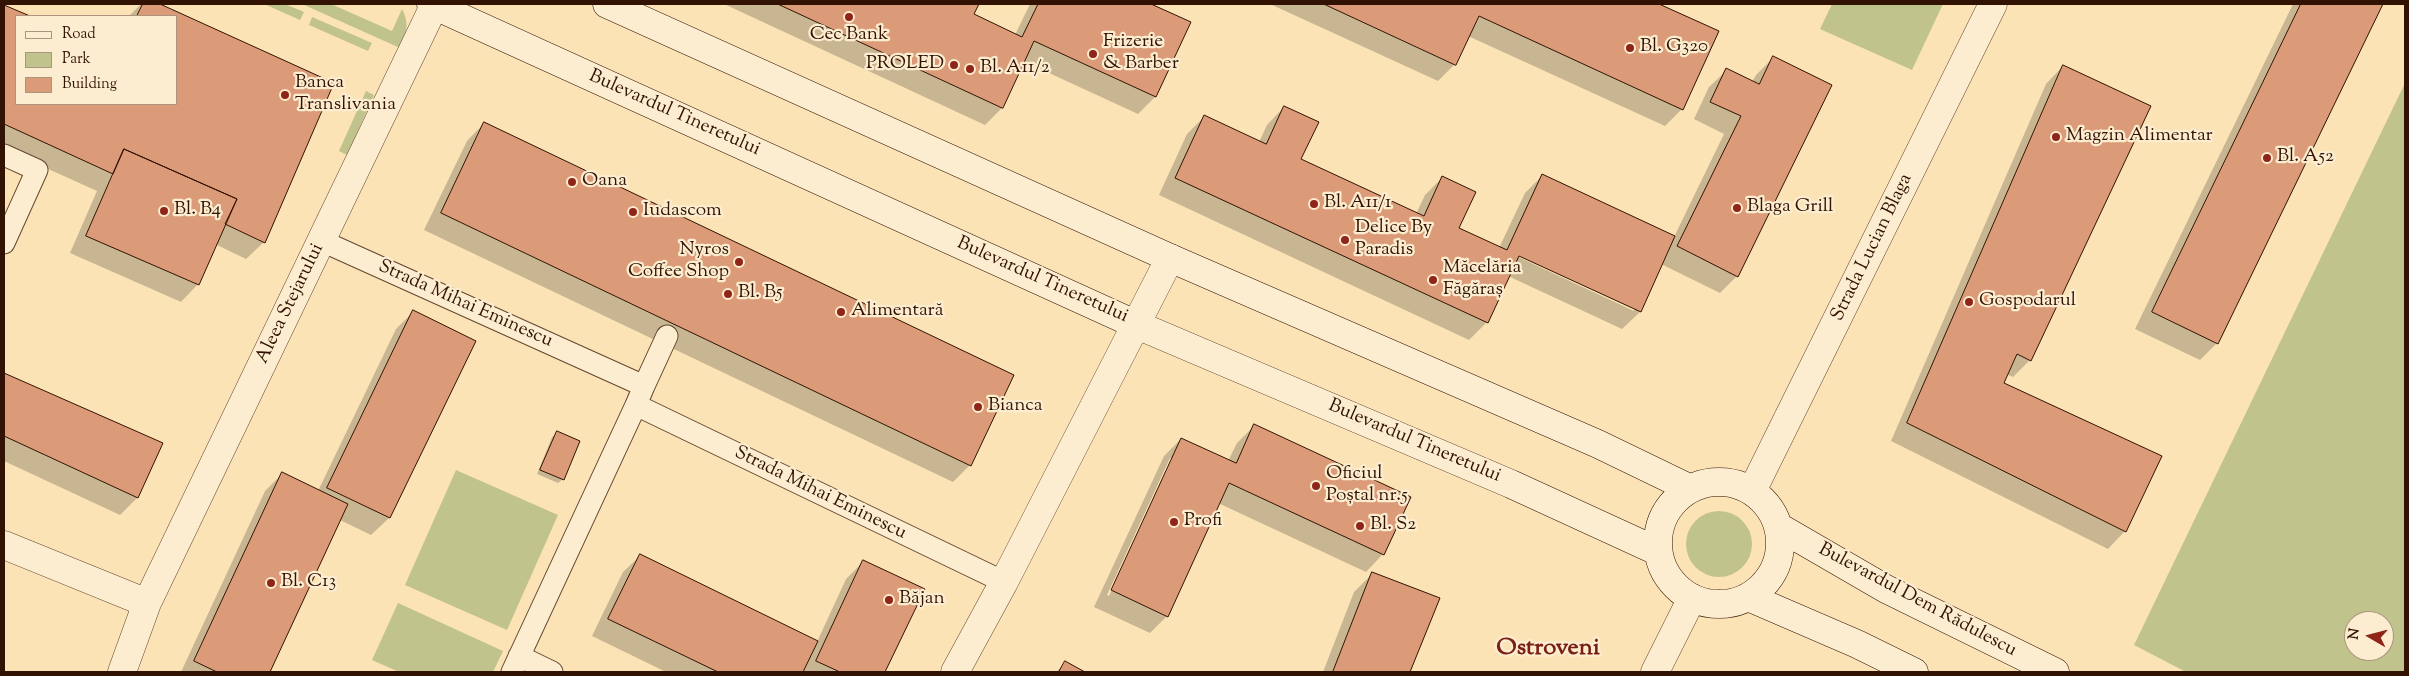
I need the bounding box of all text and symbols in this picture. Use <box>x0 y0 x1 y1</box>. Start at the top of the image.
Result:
marker: Cec Bank <box>843 11 855 23</box>
legend <box>15 15 178 105</box>
text: Road <box>62 24 96 45</box>
place label: Cec Bank <box>810 25 888 47</box>
place label: Frizerie & Barber <box>1103 32 1179 76</box>
place label: Bl. G320 <box>1640 37 1708 59</box>
marker: Bl. G320 <box>1624 42 1636 54</box>
marker: Frizerie & Barber <box>1087 48 1099 60</box>
text: Park <box>62 49 91 70</box>
place label: PROLED <box>866 54 944 76</box>
place label: Bl. A11/2 <box>980 58 1050 80</box>
marker: PROLED <box>948 59 960 71</box>
marker: Bl. A11/2 <box>964 63 976 75</box>
street label: Bulevardul Tineretului <box>585 66 763 162</box>
place label: Banca Translivania <box>295 73 396 117</box>
text: Building <box>62 74 117 95</box>
marker: Banca Translivania <box>279 89 291 101</box>
place label: Magzin Alimentar <box>2066 126 2213 148</box>
marker: Magzin Alimentar <box>2050 131 2062 143</box>
place label: Bl. A52 <box>2277 147 2334 169</box>
marker: Bl. A52 <box>2261 152 2273 164</box>
place label: Oana <box>582 171 627 193</box>
street label: Strada Lucian Blaga <box>1827 171 1919 325</box>
marker: Oana <box>566 176 578 188</box>
place label: Bl. A11/1 <box>1324 193 1391 215</box>
place label: Blaga Grill <box>1747 197 1833 219</box>
marker: Bl. A11/1 <box>1308 198 1320 210</box>
place label: Bl. B4 <box>174 200 221 222</box>
place label: Iudascom <box>643 201 722 223</box>
marker: Blaga Grill <box>1731 202 1743 214</box>
marker: Bl. B4 <box>158 205 170 217</box>
marker: Iudascom <box>627 206 639 218</box>
place label: Delice By Paradis <box>1355 218 1432 262</box>
street label: Bulevardul Tineretului <box>953 233 1131 329</box>
marker: Delice By Paradis <box>1339 234 1351 246</box>
street label: Aleea Stejarului <box>252 240 330 368</box>
place label: Nyros Coffee Shop <box>628 240 729 284</box>
street label: Strada Mihai Eminescu <box>374 256 556 354</box>
marker: Nyros Coffee Shop <box>733 256 745 268</box>
place label: Măcelăria Făgăraș <box>1443 258 1521 302</box>
marker: Măcelăria Făgăraș <box>1427 274 1439 286</box>
place label: Bl. B5 <box>738 283 782 305</box>
marker: Bl. B5 <box>722 288 734 300</box>
place label: Gospodarul <box>1979 291 2076 313</box>
marker: Gospodarul <box>1963 296 1975 308</box>
place label: Alimentară <box>851 301 943 323</box>
marker: Alimentară <box>835 306 847 318</box>
street label: Bulevardul Tineretului <box>1324 395 1504 489</box>
place label: Bianca <box>988 396 1043 418</box>
marker: Bianca <box>972 401 984 413</box>
street label: Strada Mihai Eminescu <box>730 442 910 546</box>
place label: Oficiul Poștal nr.5 <box>1326 464 1408 508</box>
marker: Oficiul Poștal nr.5 <box>1310 480 1322 492</box>
place label: Profi <box>1184 511 1222 533</box>
place label: Bl. S2 <box>1370 515 1416 537</box>
marker: Profi <box>1168 516 1180 528</box>
marker: Bl. S2 <box>1354 520 1366 532</box>
street label: Bulevardul Dem Rădulescu <box>1814 539 2020 663</box>
place label: Bl. C13 <box>281 572 336 594</box>
marker: Bl. C13 <box>265 577 277 589</box>
place label: Băjan <box>899 589 945 611</box>
marker: Băjan <box>883 594 895 606</box>
north arrow <box>2344 611 2394 661</box>
text: N <box>2344 627 2366 641</box>
district label: Ostroveni <box>1496 636 1600 664</box>

